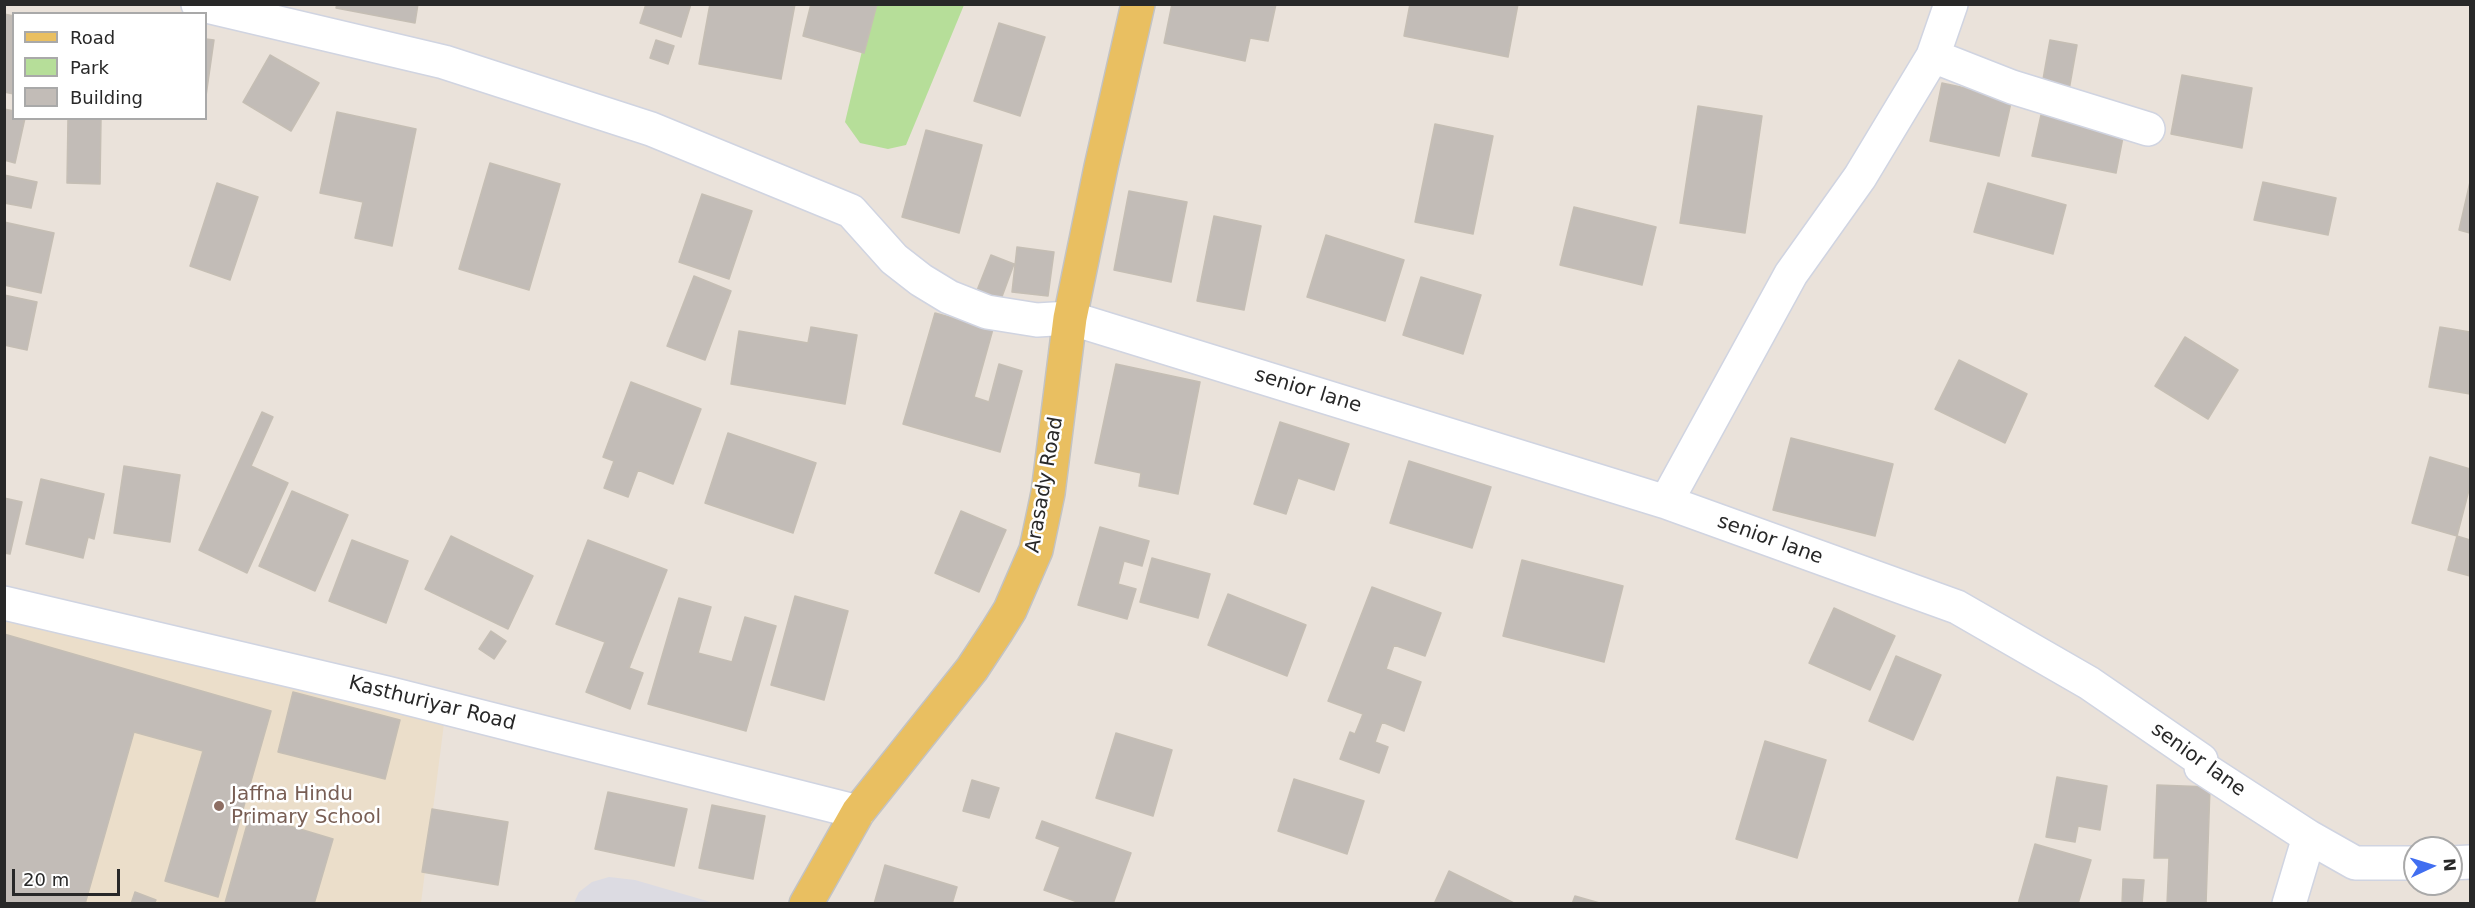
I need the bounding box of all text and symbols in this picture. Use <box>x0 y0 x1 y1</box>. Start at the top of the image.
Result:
legend <box>12 12 207 120</box>
text: Road <box>70 27 115 48</box>
text: Park <box>70 57 109 78</box>
text: Building <box>70 87 143 108</box>
street label: senior lane <box>1252 363 1364 419</box>
street label: Arasady Road <box>1021 415 1069 555</box>
street label: senior lane <box>1714 510 1826 570</box>
street label: Kasthuriyar Road <box>346 672 518 736</box>
street label: senior lane <box>2146 718 2250 802</box>
place label: Jaffna Hindu Primary School <box>231 783 381 830</box>
marker: Jaffna Hindu Primary School <box>212 799 226 813</box>
north arrow <box>2403 836 2463 896</box>
scale bar <box>15 857 123 895</box>
text: N <box>2440 857 2459 872</box>
text: 20 m <box>23 869 69 890</box>

